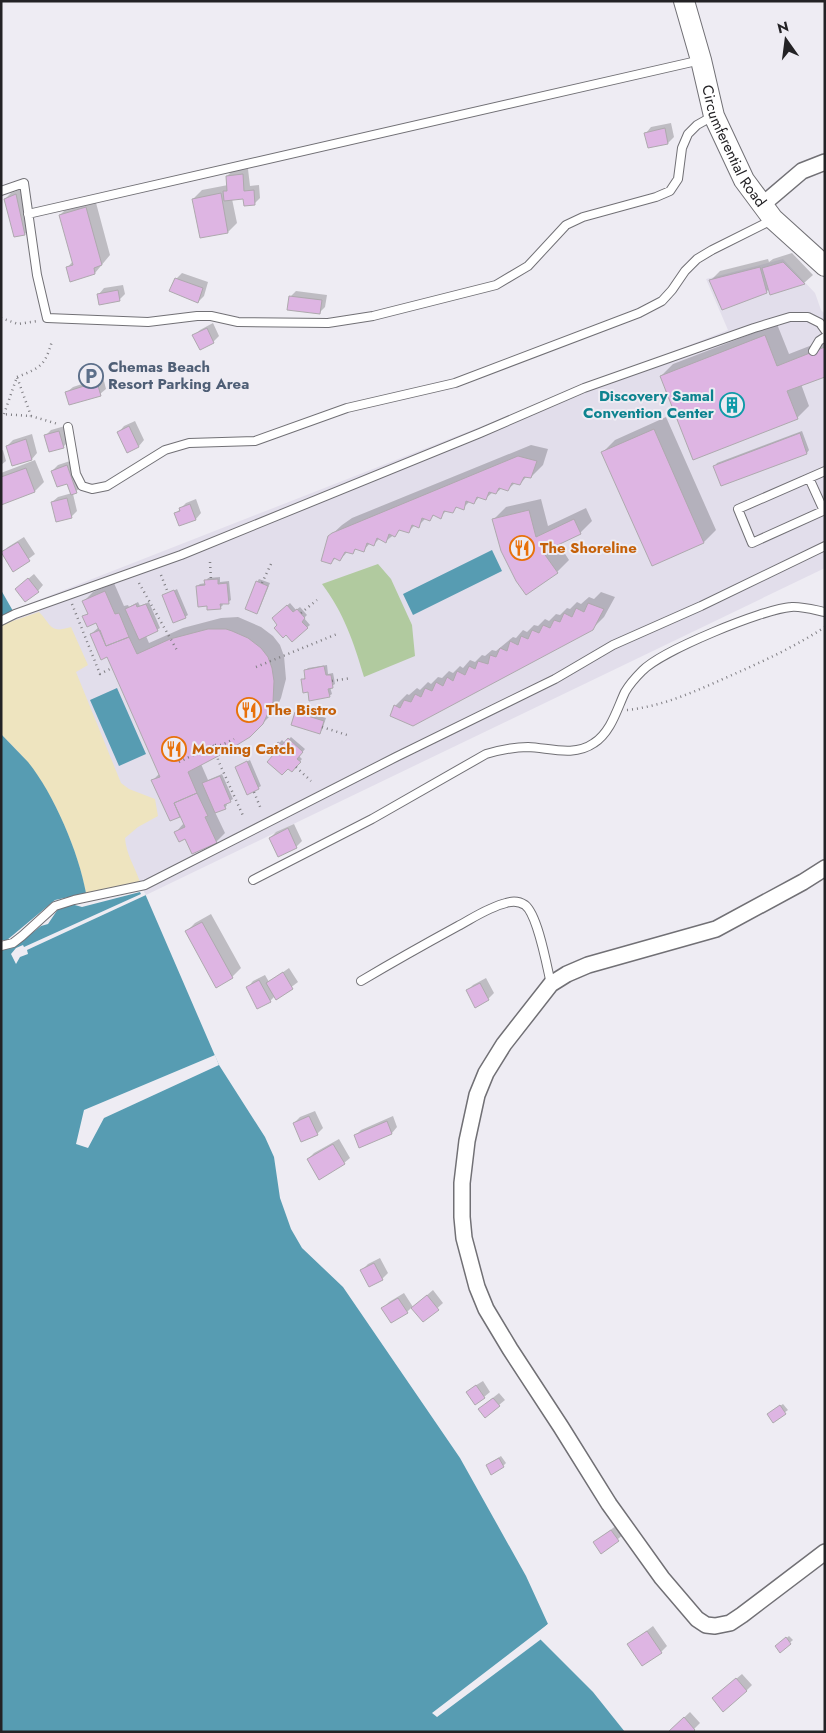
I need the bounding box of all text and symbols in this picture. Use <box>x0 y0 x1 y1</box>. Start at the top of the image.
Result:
north arrow <box>761 15 811 65</box>
text: N <box>775 16 791 38</box>
street label: Circumferential Road <box>696 83 771 212</box>
place label: Chemas Beach Resort Parking Area <box>108 356 249 395</box>
parking icon: Chemas Beach Resort Parking Area <box>78 363 104 389</box>
place label: Discovery Samal Convention Center <box>583 385 715 424</box>
building icon: Discovery Samal Convention Center <box>719 392 745 418</box>
restaurant icon: The Shoreline <box>509 535 535 561</box>
place label: The Shoreline <box>540 537 637 559</box>
restaurant icon: The Bistro <box>236 697 262 723</box>
place label: The Bistro <box>266 699 337 721</box>
restaurant icon: Morning Catch <box>161 736 187 762</box>
place label: Morning Catch <box>192 738 295 760</box>

